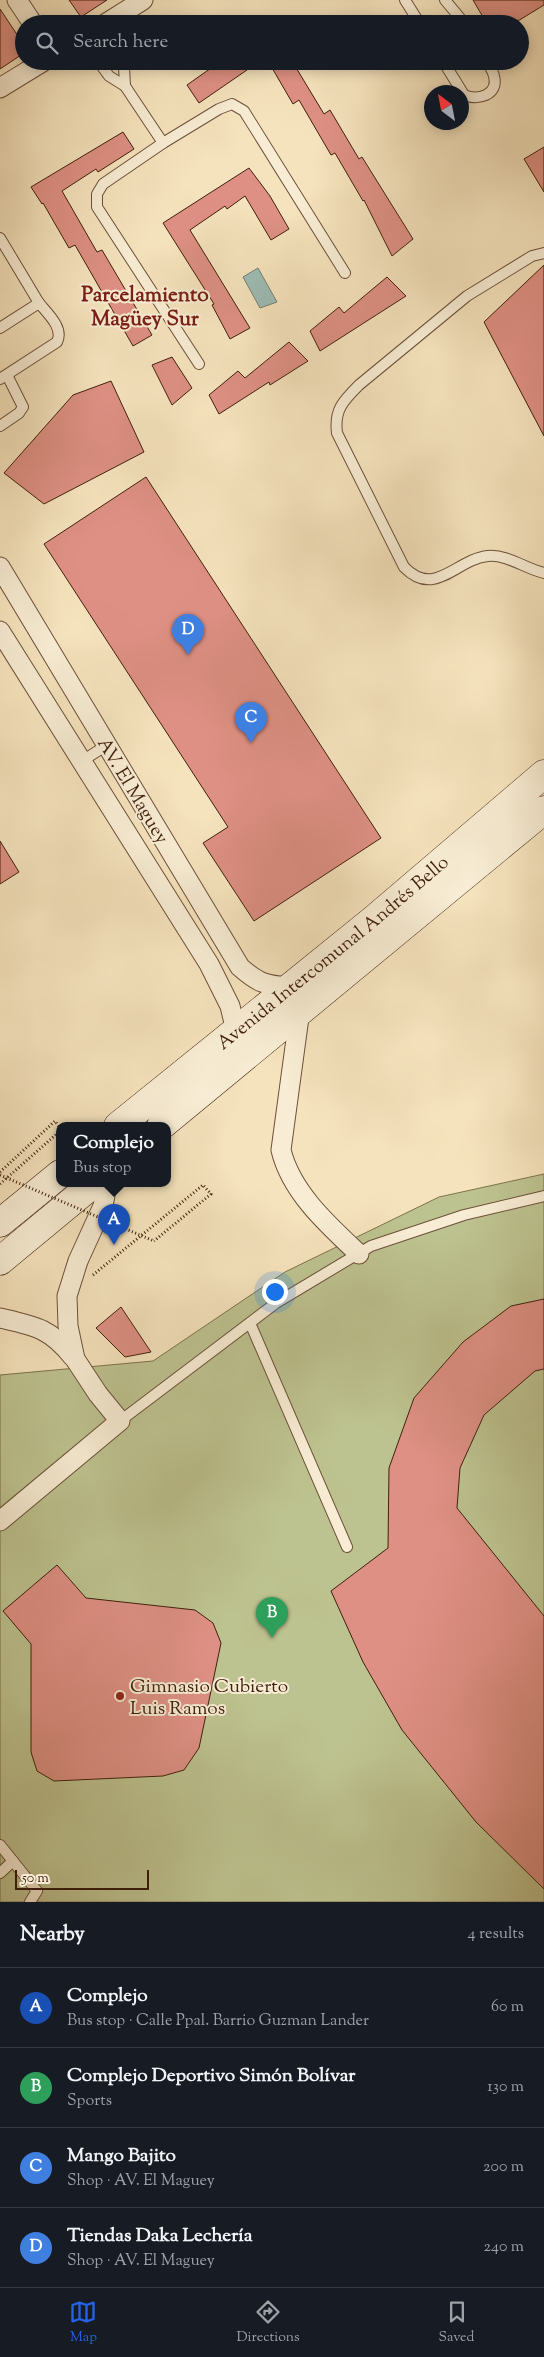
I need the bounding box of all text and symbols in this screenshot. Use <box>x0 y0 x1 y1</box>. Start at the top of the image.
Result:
search box <box>15 15 529 70</box>
icon: search <box>33 29 61 57</box>
text: Search here <box>73 29 168 56</box>
north arrow <box>424 85 469 130</box>
district label: Parcelamiento Magüey Sur <box>81 281 209 335</box>
pin: D <box>172 614 204 655</box>
pin: C <box>235 702 267 743</box>
street label: AV. El Maguey <box>89 733 174 850</box>
street label: Avenida Intercomunal Andrés Bello <box>212 850 456 1057</box>
popup <box>56 1122 171 1187</box>
text: Complejo <box>73 1130 154 1157</box>
text: Bus stop <box>73 1157 131 1180</box>
pin: A <box>98 1204 130 1245</box>
your location <box>262 1279 288 1305</box>
pin: B <box>256 1597 288 1638</box>
place label: Gimnasio Cubierto Luis Ramos <box>130 1674 288 1723</box>
marker: Gimnasio Cubierto Luis Ramos <box>114 1690 126 1702</box>
scale bar <box>15 1867 149 1890</box>
text: 50 m <box>22 1869 49 1889</box>
text: Nearby <box>20 1920 85 1950</box>
text: 4 results <box>468 1923 524 1946</box>
text: Complejo <box>67 1983 148 2010</box>
text: A <box>30 1996 43 2019</box>
text: 60 m <box>491 1996 524 2019</box>
text: Bus stop · Calle Ppal. Barrio Guzman Lander <box>67 2010 369 2033</box>
text: Complejo Deportivo Simón Bolívar <box>67 2063 355 2090</box>
text: B <box>31 2076 41 2099</box>
text: 130 m <box>487 2076 524 2099</box>
text: Sports <box>67 2090 112 2113</box>
text: Mango Bajito <box>67 2143 176 2170</box>
text: C <box>30 2156 42 2179</box>
text: 200 m <box>483 2156 524 2179</box>
text: Shop · AV. El Maguey <box>67 2170 215 2193</box>
text: Tiendas Daka Lechería <box>67 2223 253 2250</box>
text: D <box>30 2236 42 2259</box>
text: 240 m <box>483 2236 524 2259</box>
text: Shop · AV. El Maguey <box>67 2250 215 2273</box>
tab: Map <box>69 2298 97 2348</box>
tab: Directions <box>236 2298 300 2348</box>
tab: Saved <box>439 2298 474 2348</box>

